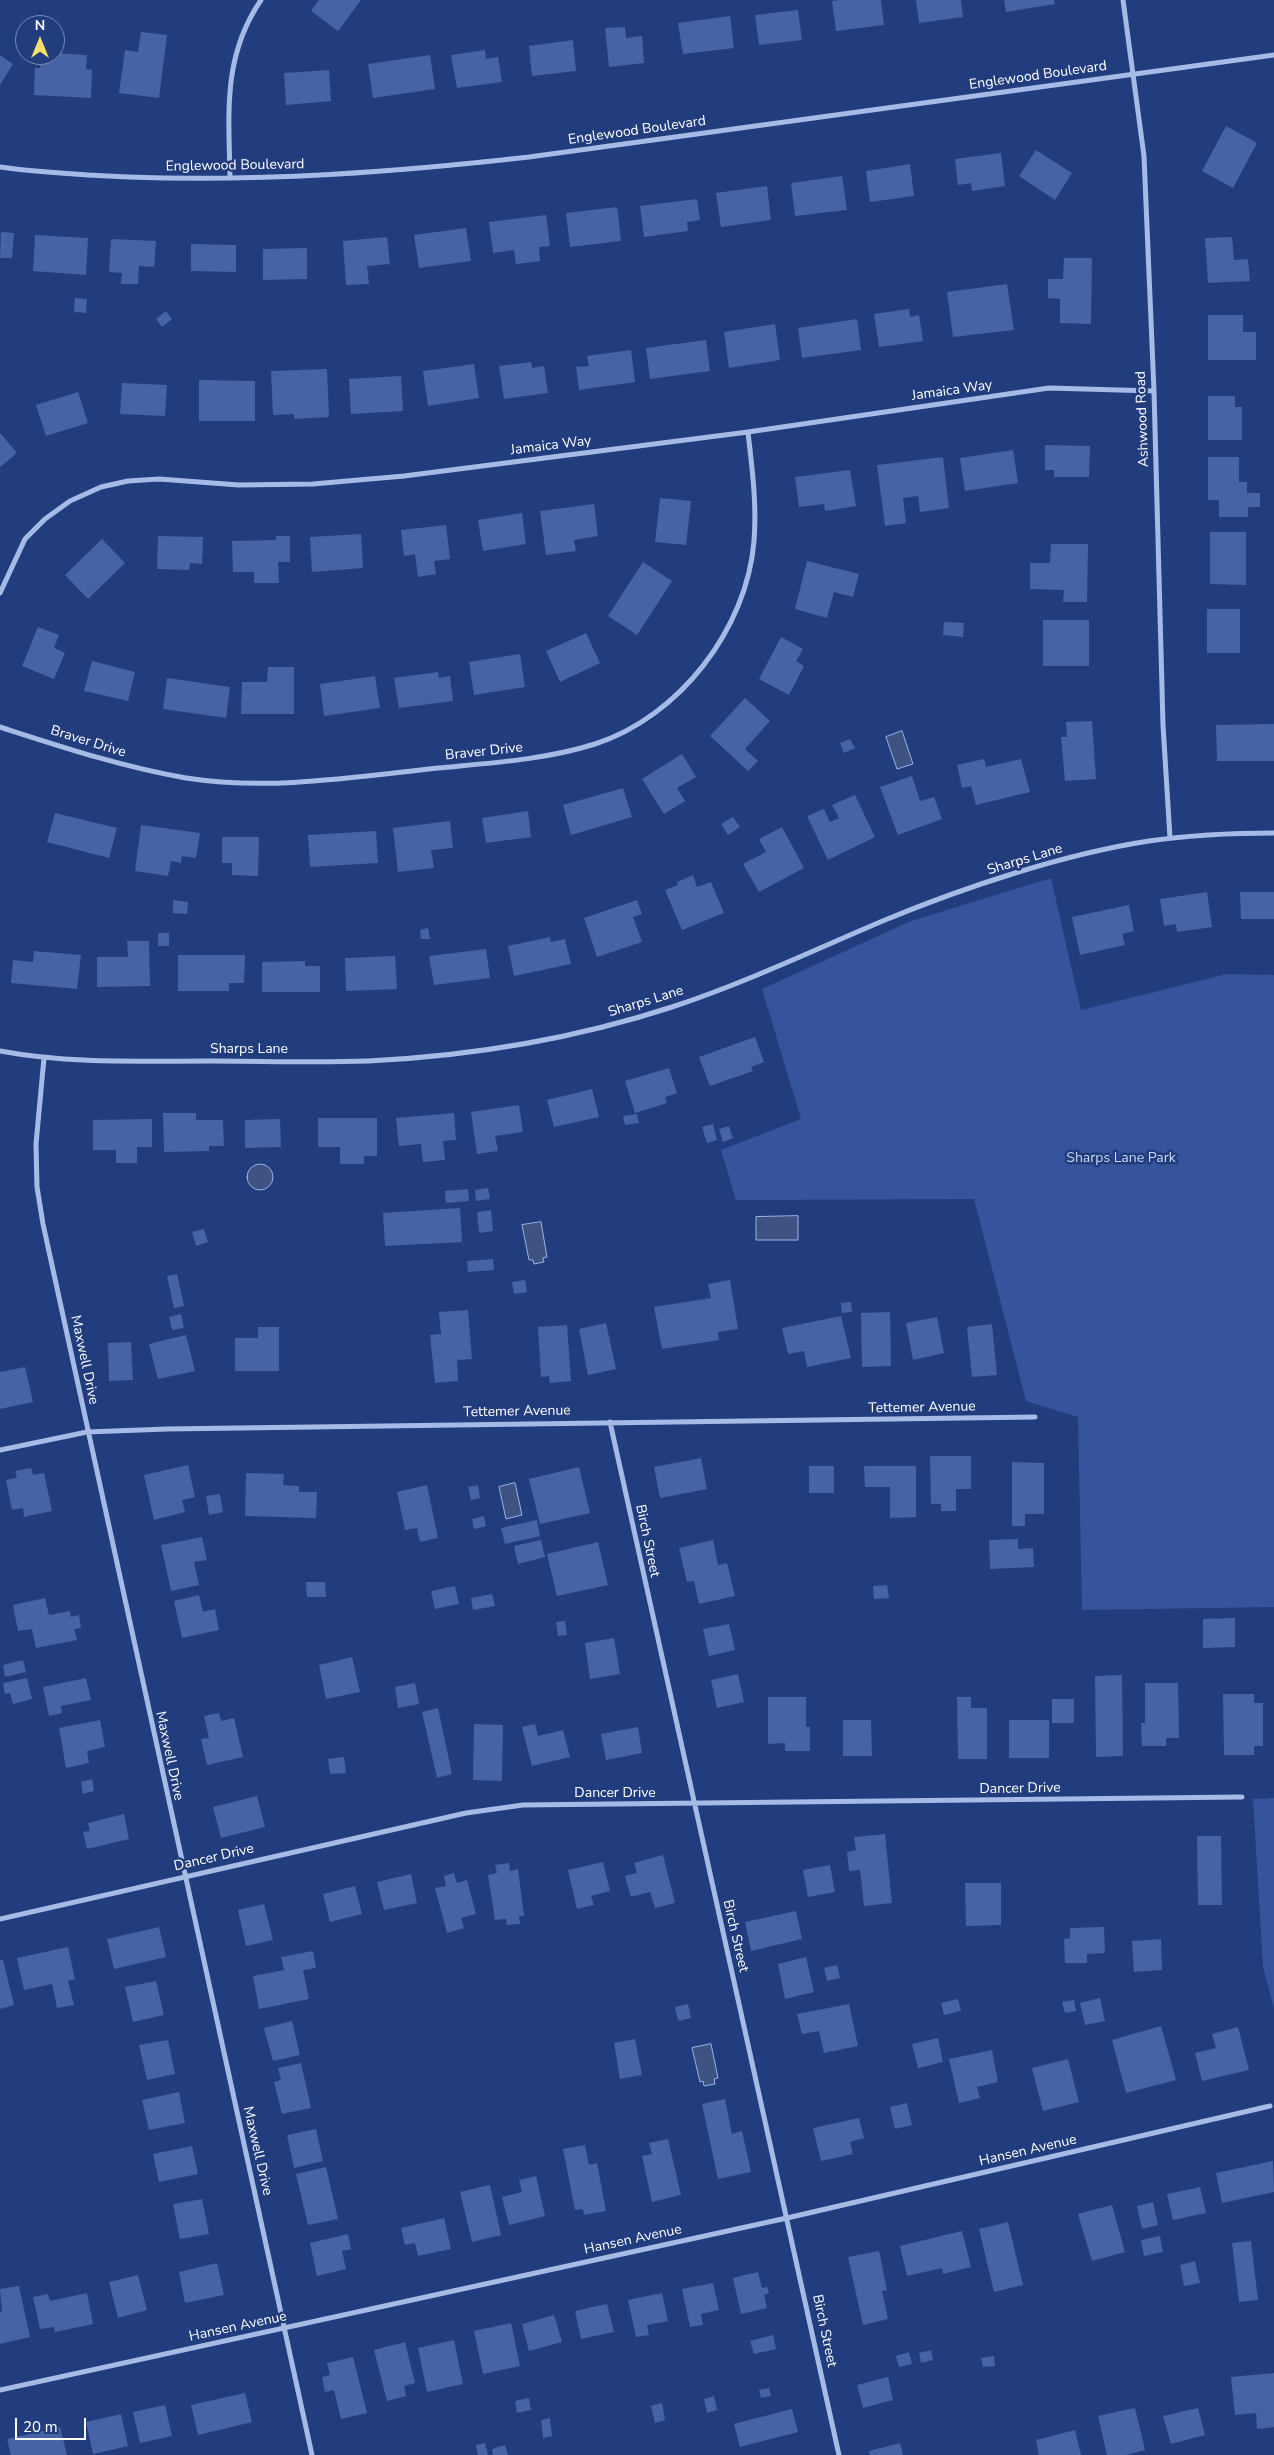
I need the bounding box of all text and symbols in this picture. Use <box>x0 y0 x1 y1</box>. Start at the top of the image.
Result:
north arrow <box>15 15 65 65</box>
text: N <box>35 16 45 35</box>
street label: Englewood Boulevard <box>968 58 1108 94</box>
street label: Englewood Boulevard <box>567 113 707 149</box>
street label: Englewood Boulevard <box>165 156 305 176</box>
street label: Ashwood Road <box>1133 371 1153 467</box>
street label: Jamaica Way <box>911 377 993 405</box>
street label: Jamaica Way <box>510 433 592 459</box>
street label: Braver Drive <box>48 723 128 761</box>
street label: Braver Drive <box>444 740 524 764</box>
street label: Sharps Lane <box>985 841 1065 879</box>
street label: Sharps Lane <box>606 983 686 1021</box>
street label: Sharps Lane <box>210 1042 288 1058</box>
park label: Sharps Lane Park <box>1066 1151 1176 1167</box>
street label: Maxwell Drive <box>66 1314 102 1406</box>
street label: Tettemer Avenue <box>868 1399 976 1417</box>
street label: Tettemer Avenue <box>463 1403 571 1421</box>
street label: Birch Street <box>631 1503 663 1579</box>
street label: Maxwell Drive <box>151 1710 187 1802</box>
street label: Dancer Drive <box>979 1780 1061 1798</box>
street label: Dancer Drive <box>574 1786 656 1802</box>
street label: Dancer Drive <box>172 1841 256 1875</box>
street label: Birch Street <box>719 1898 751 1974</box>
street label: Maxwell Drive <box>239 2105 275 2197</box>
street label: Hansen Avenue <box>978 2132 1078 2170</box>
street label: Hansen Avenue <box>583 2221 683 2259</box>
street label: Birch Street <box>808 2293 840 2369</box>
street label: Hansen Avenue <box>188 2308 288 2346</box>
scale bar <box>18 2408 89 2440</box>
text: 20 m <box>23 2417 58 2437</box>

